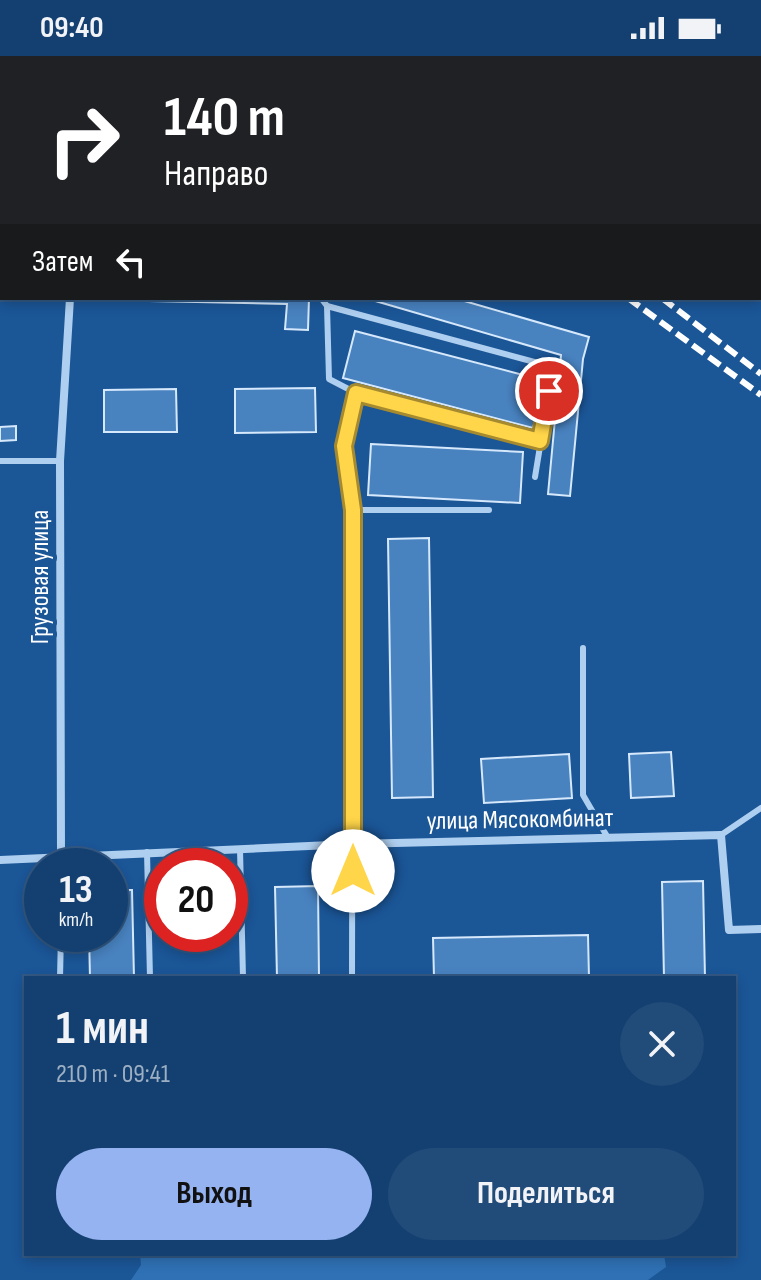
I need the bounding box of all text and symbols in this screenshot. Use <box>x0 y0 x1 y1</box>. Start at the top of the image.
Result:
text: 09:40 <box>40 10 103 46</box>
text: 140 m <box>164 85 285 152</box>
icon: right <box>32 88 136 192</box>
text: Направо <box>164 153 268 196</box>
icon: left <box>109 240 153 284</box>
text: Затем <box>32 244 93 280</box>
pin <box>515 357 583 425</box>
icon: arrive <box>527 369 571 413</box>
street label: Грузовая улица <box>25 510 56 644</box>
street label: улица Мясокомбинат <box>426 803 614 837</box>
position arrow <box>311 829 395 913</box>
speed limit sign: 20 <box>144 848 248 952</box>
text: 13 <box>59 866 93 914</box>
text: km/h <box>59 908 93 932</box>
text: 1 мин <box>56 1000 149 1057</box>
button: close <box>620 1002 704 1086</box>
text: 210 m · 09:41 <box>56 1059 170 1090</box>
button: Выход <box>56 1148 372 1240</box>
button: Поделиться <box>388 1148 704 1240</box>

